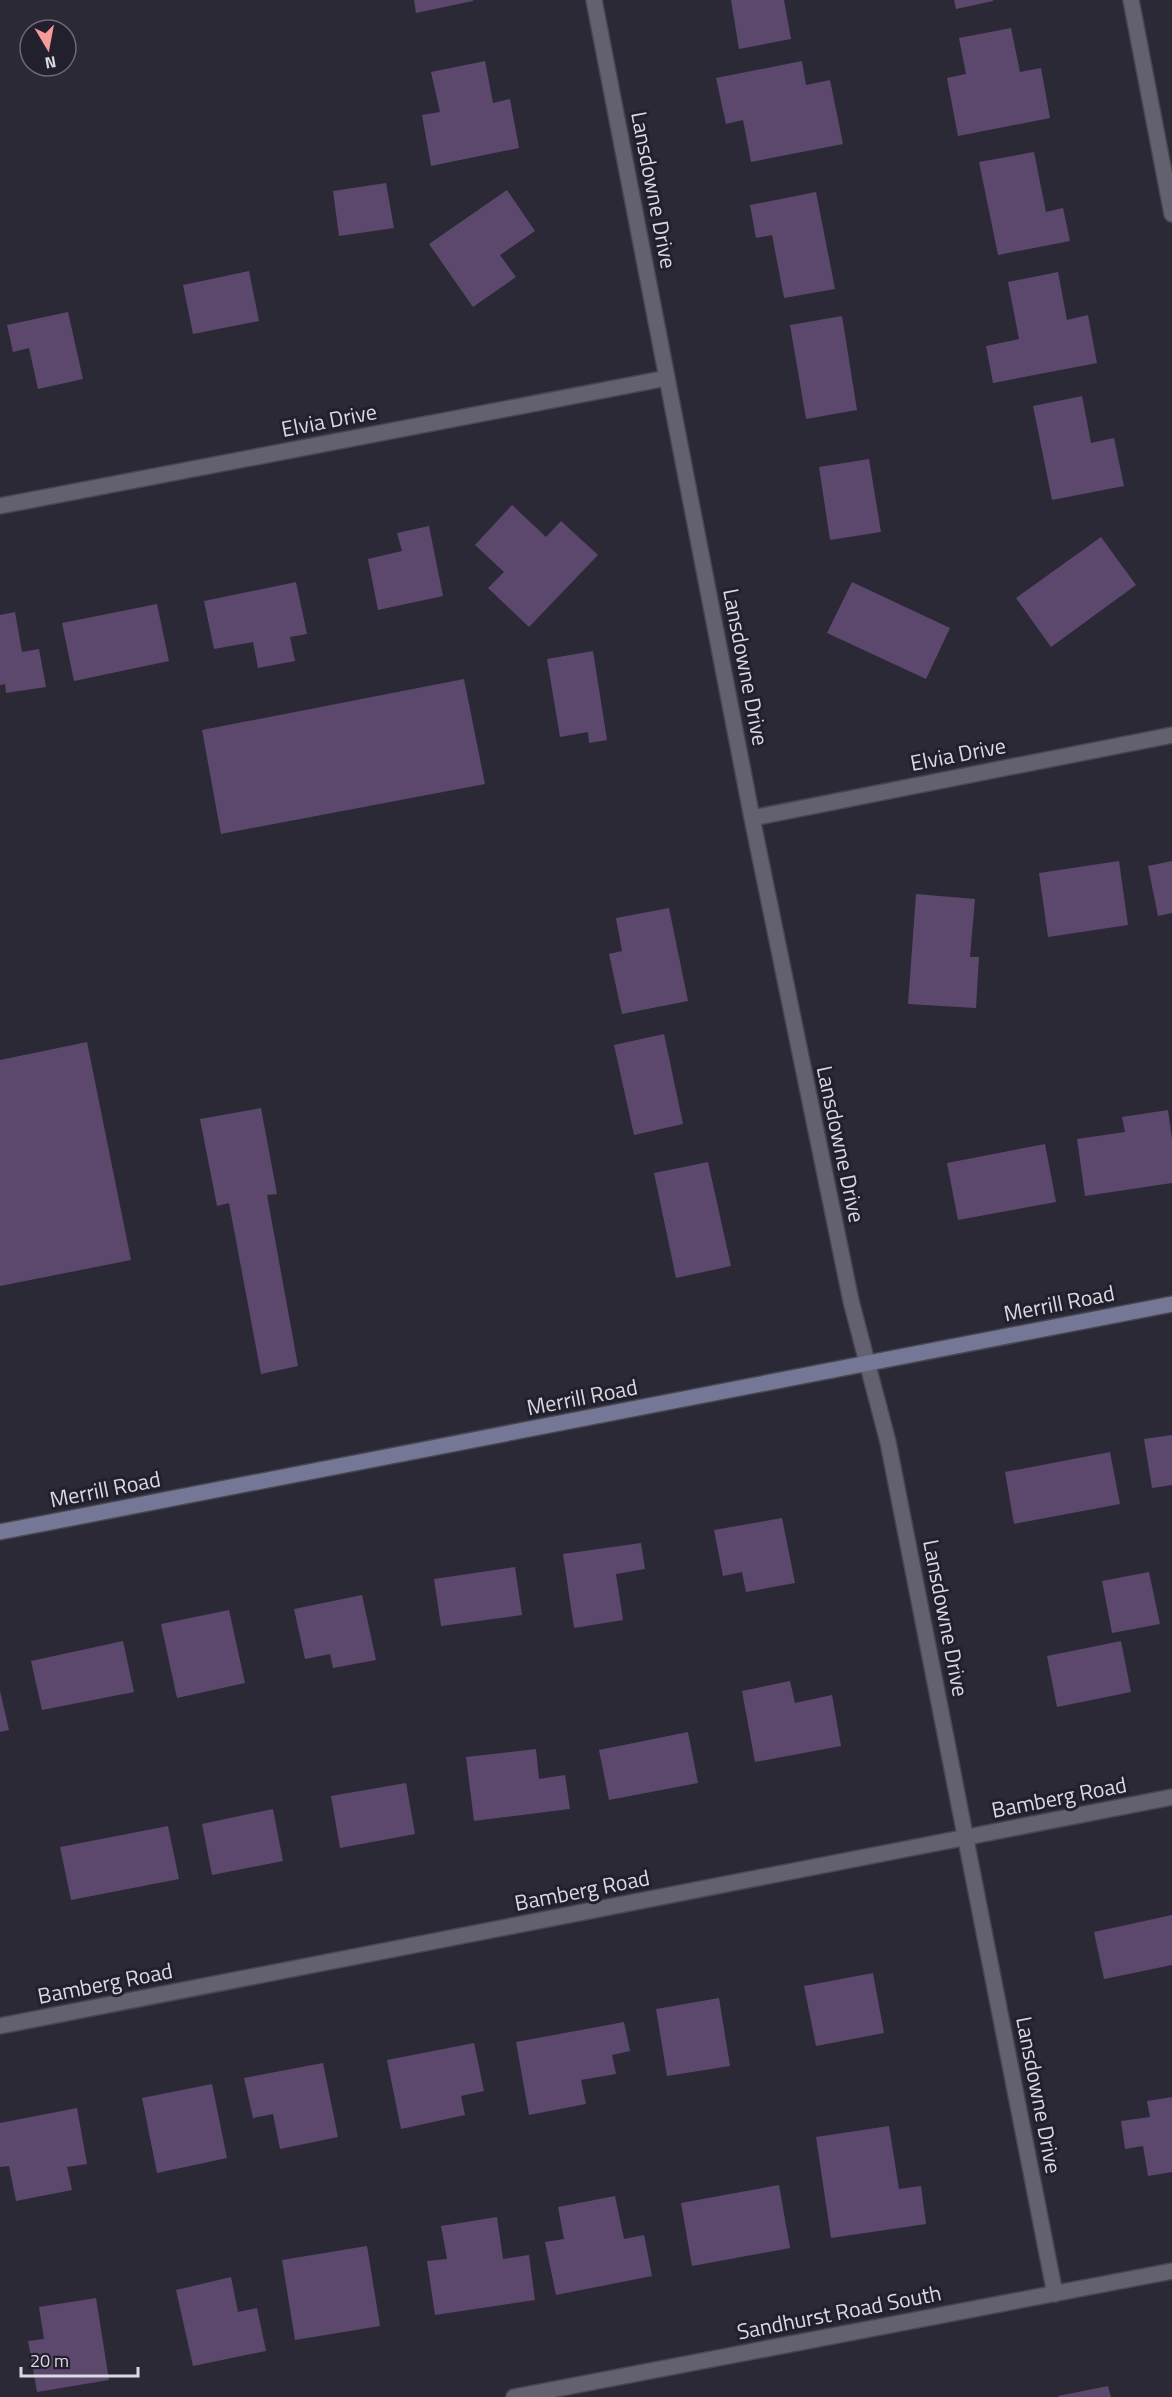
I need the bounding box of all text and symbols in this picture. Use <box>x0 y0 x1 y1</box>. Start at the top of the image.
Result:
north arrow <box>18 18 78 78</box>
text: N <box>43 50 58 76</box>
street label: Lansdowne Drive <box>622 109 686 271</box>
street label: Elvia Drive <box>278 394 380 446</box>
street label: Lansdowne Drive <box>714 586 778 748</box>
street label: Elvia Drive <box>907 728 1009 780</box>
street label: Lansdowne Drive <box>808 1063 874 1225</box>
street label: Merrill Road <box>1001 1276 1117 1330</box>
street label: Merrill Road <box>524 1370 640 1424</box>
street label: Merrill Road <box>47 1462 163 1516</box>
street label: Lansdowne Drive <box>914 1537 978 1699</box>
street label: Bamberg Road <box>989 1767 1129 1827</box>
street label: Bamberg Road <box>512 1860 652 1920</box>
street label: Bamberg Road <box>35 1953 175 2013</box>
street label: Lansdowne Drive <box>1007 2014 1071 2176</box>
street label: Sandhurst Road South <box>734 2276 944 2348</box>
scale bar <box>21 2340 138 2378</box>
text: 20 m <box>30 2347 69 2374</box>

